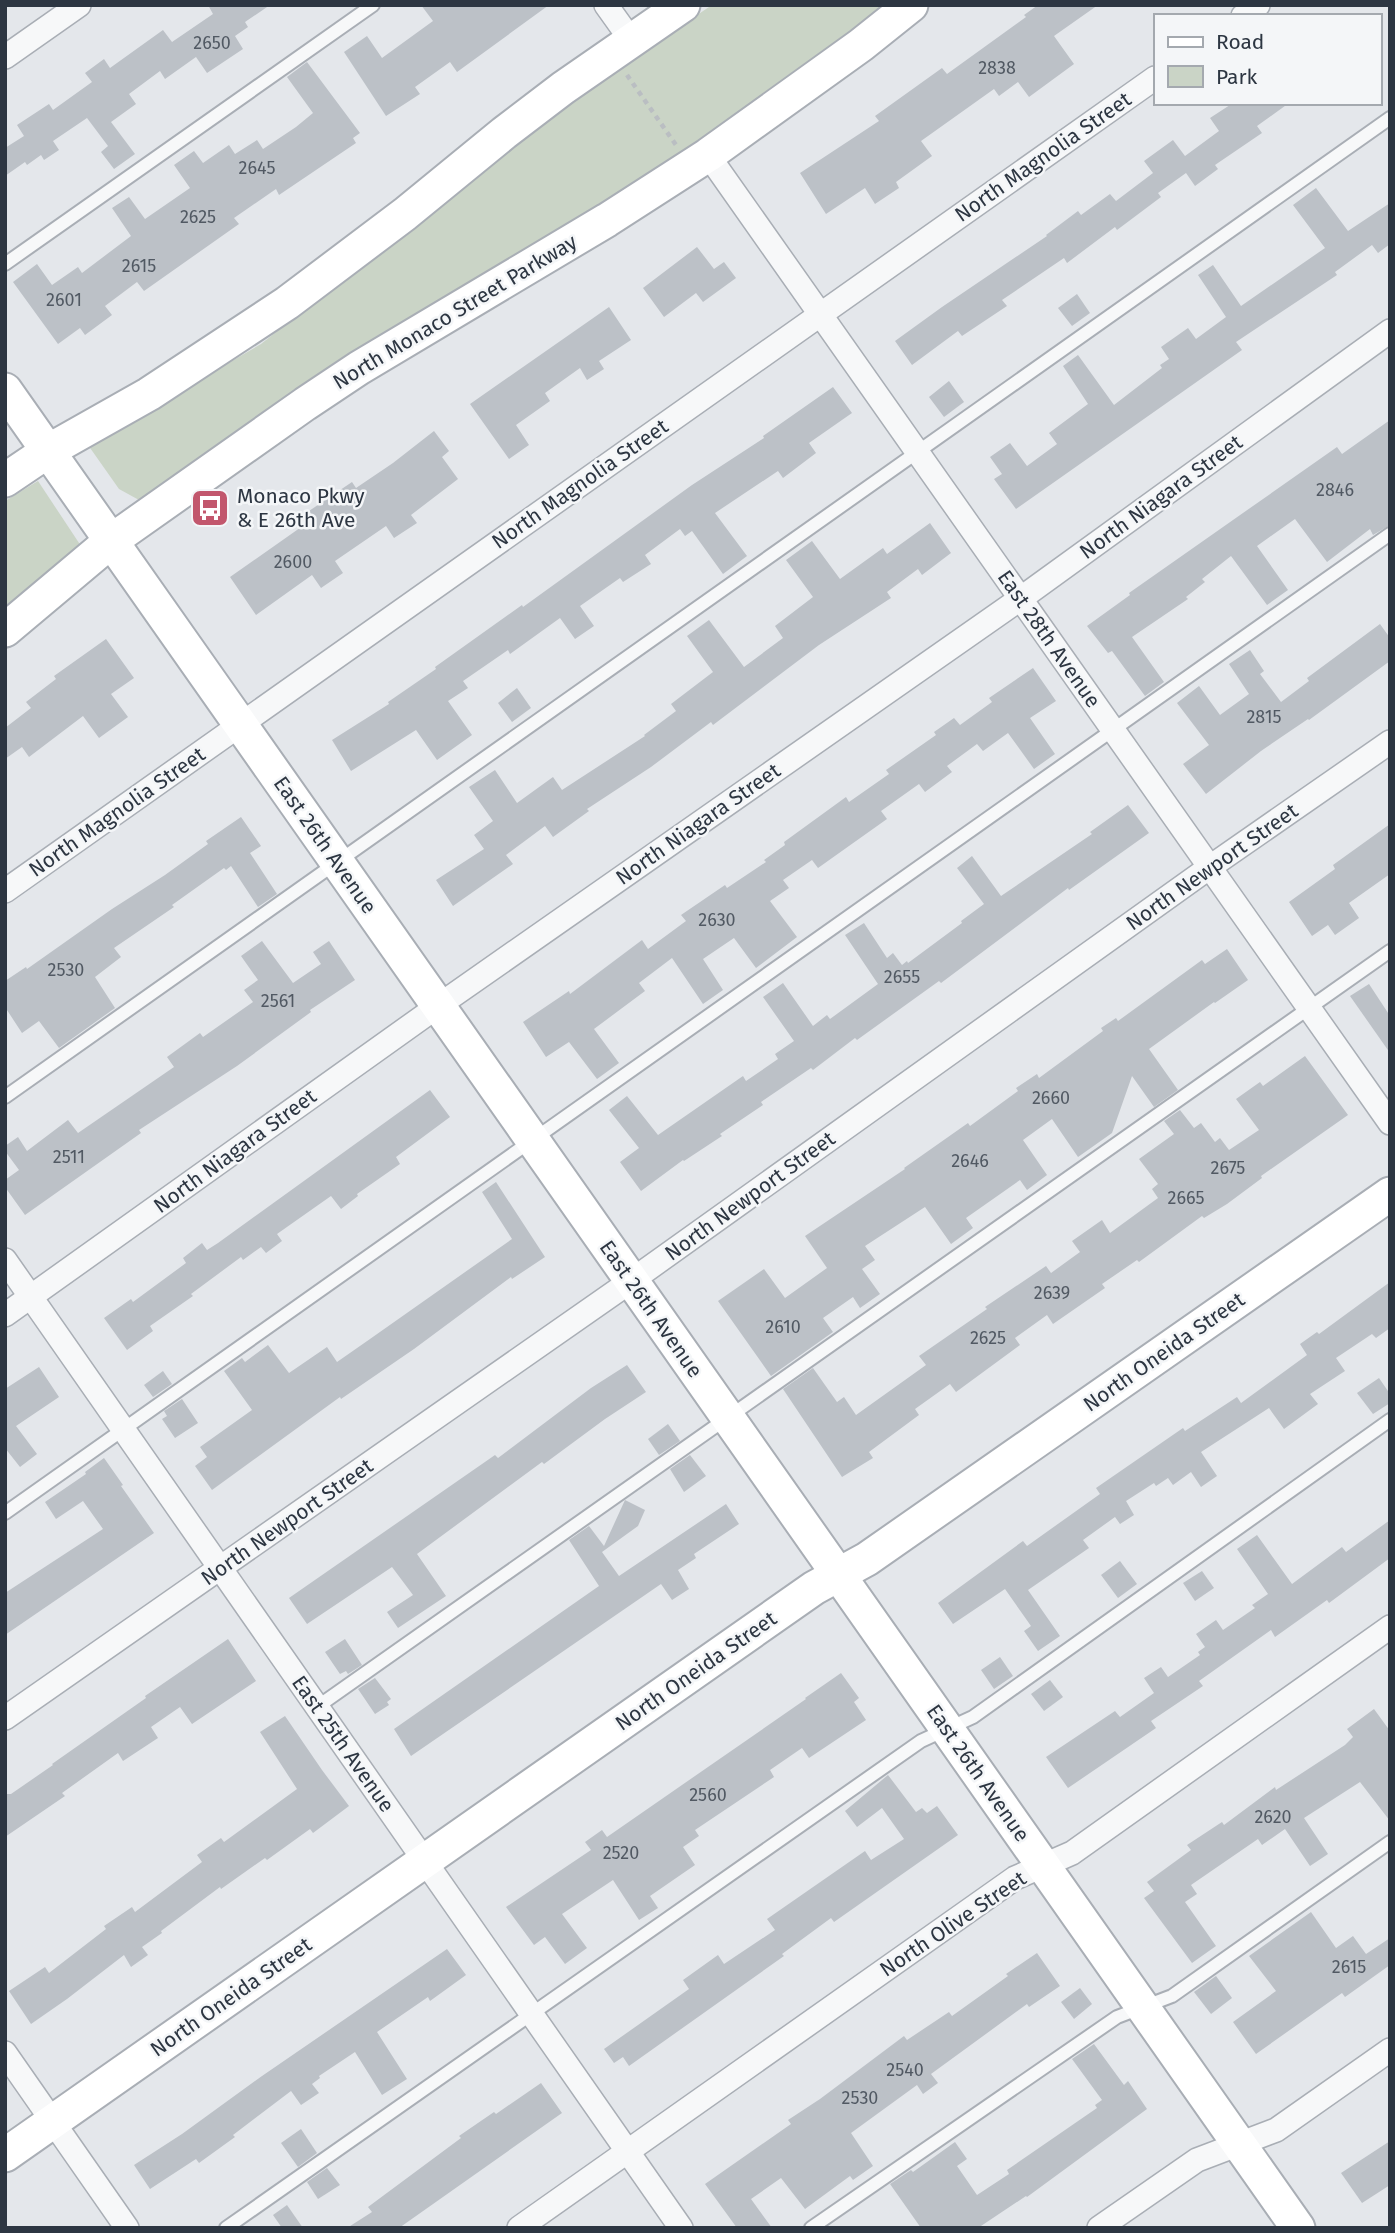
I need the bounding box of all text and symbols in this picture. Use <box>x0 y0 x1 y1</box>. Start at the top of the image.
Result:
legend <box>1154 14 1381 105</box>
text: Road <box>1216 29 1264 55</box>
house number: 2650 <box>193 32 231 54</box>
house number: 2838 <box>978 57 1016 79</box>
text: Park <box>1216 64 1258 90</box>
street label: North Magnolia Street <box>950 86 1136 228</box>
house number: 2645 <box>239 157 275 179</box>
house number: 2625 <box>180 206 216 228</box>
street label: North Monaco Street Parkway <box>328 228 582 395</box>
house number: 2615 <box>122 255 156 277</box>
house number: 2601 <box>46 289 82 311</box>
street label: North Magnolia Street <box>487 413 673 555</box>
street label: North Niagara Street <box>1075 429 1248 565</box>
house number: 2846 <box>1316 479 1354 501</box>
place label: Monaco Pkwy & E 26th Ave <box>237 483 365 533</box>
bus stop icon: Monaco Pkwy & E 26th Ave <box>189 487 231 529</box>
house number: 2600 <box>274 551 312 573</box>
street label: East 28th Avenue <box>992 565 1106 713</box>
house number: 2815 <box>1246 706 1282 728</box>
street label: North Magnolia Street <box>24 741 210 883</box>
street label: North Niagara Street <box>611 757 786 891</box>
street label: East 26th Avenue <box>268 771 382 919</box>
street label: North Newport Street <box>1121 798 1303 936</box>
house number: 2630 <box>698 909 736 931</box>
house number: 2530 <box>48 959 84 981</box>
house number: 2655 <box>884 966 920 988</box>
house number: 2561 <box>261 990 295 1012</box>
street label: North Niagara Street <box>149 1083 322 1219</box>
house number: 2660 <box>1032 1087 1070 1109</box>
street label: North Newport Street <box>660 1125 840 1266</box>
house number: 2511 <box>53 1146 85 1168</box>
house number: 2646 <box>951 1150 989 1172</box>
house number: 2675 <box>1211 1157 1245 1179</box>
house number: 2665 <box>1167 1187 1205 1209</box>
street label: East 26th Avenue <box>594 1235 708 1383</box>
house number: 2639 <box>1034 1282 1070 1304</box>
street label: North Oneida Street <box>1078 1286 1250 1417</box>
house number: 2610 <box>765 1316 801 1338</box>
house number: 2625 <box>970 1327 1006 1349</box>
street label: North Newport Street <box>196 1453 378 1591</box>
street label: North Oneida Street <box>610 1605 782 1736</box>
street label: East 25th Avenue <box>286 1671 400 1817</box>
street label: East 26th Avenue <box>921 1699 1035 1847</box>
house number: 2560 <box>689 1784 727 1806</box>
house number: 2620 <box>1254 1806 1292 1828</box>
house number: 2520 <box>603 1842 639 1864</box>
street label: North Olive Street <box>875 1865 1031 1983</box>
street label: North Oneida Street <box>145 1931 317 2062</box>
house number: 2615 <box>1332 1956 1366 1978</box>
house number: 2540 <box>886 2059 924 2081</box>
house number: 2530 <box>842 2087 878 2109</box>

